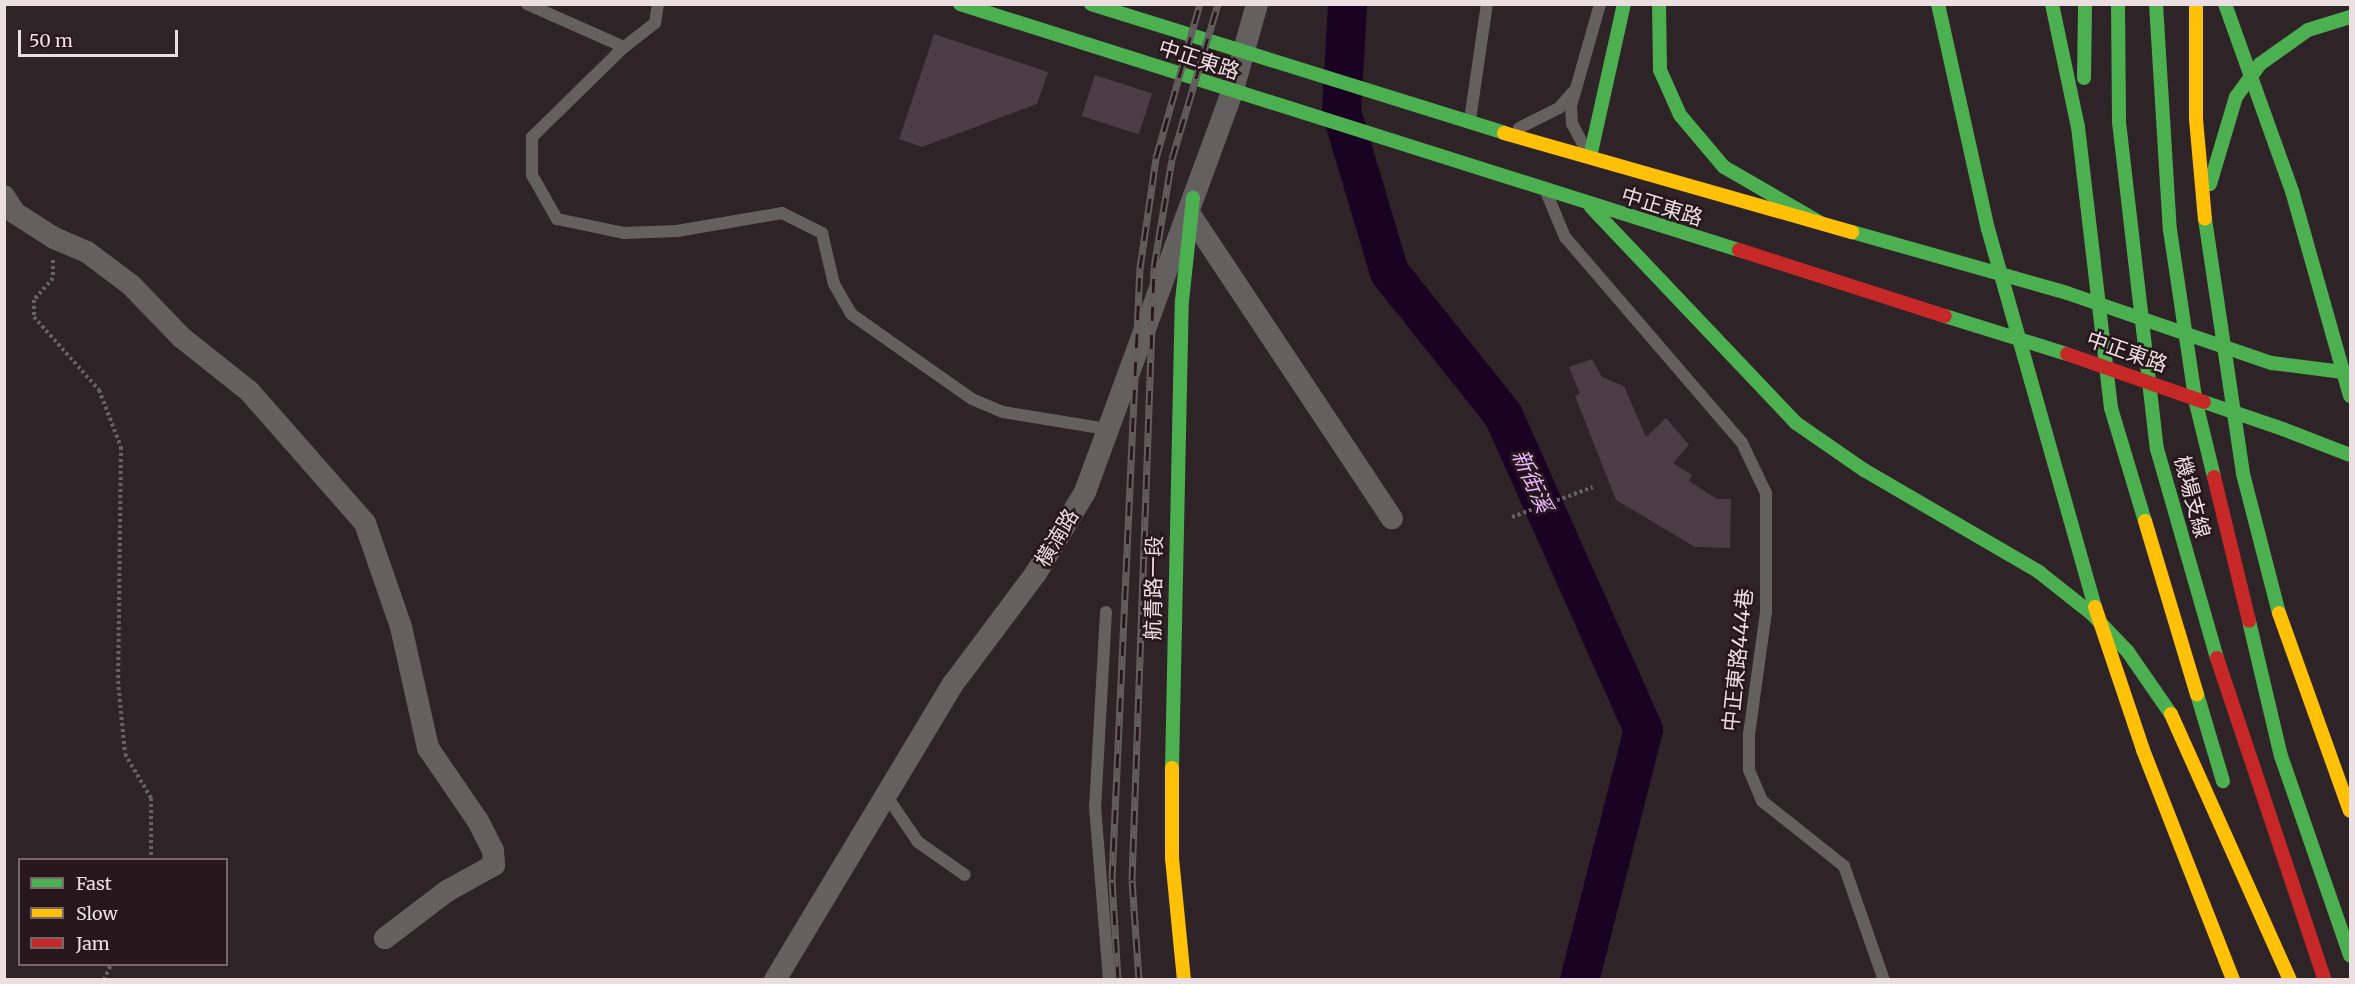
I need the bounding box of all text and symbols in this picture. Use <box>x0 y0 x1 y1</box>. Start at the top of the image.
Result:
scale bar <box>21 18 182 56</box>
text: 50 m <box>29 29 73 52</box>
street label: 中正東路 <box>1155 35 1243 85</box>
street label: 中正東路 <box>1618 183 1706 231</box>
street label: 中正東路 <box>2083 326 2171 378</box>
water label: 新街溪 <box>1507 445 1557 517</box>
street label: 機場支線 <box>2169 453 2215 541</box>
street label: 橫湳路 <box>1030 505 1084 571</box>
street label: 航青路一段 <box>1140 535 1168 641</box>
street label: 中正東路444巷 <box>1718 587 1758 733</box>
legend <box>18 858 228 966</box>
text: Fast <box>76 872 112 895</box>
text: Slow <box>76 902 118 925</box>
text: Jam <box>76 932 110 955</box>

